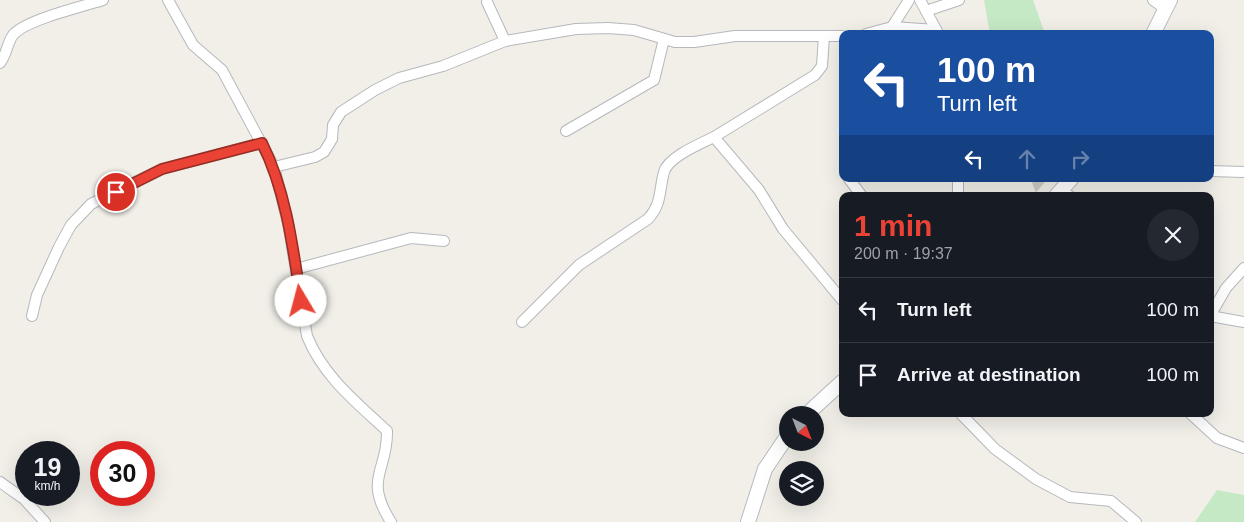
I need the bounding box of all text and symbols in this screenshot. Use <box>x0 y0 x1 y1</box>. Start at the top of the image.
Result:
icon: left <box>854 50 919 115</box>
text: 100 m <box>937 50 1036 89</box>
text: Turn left <box>937 91 1017 116</box>
icon: left <box>960 145 988 173</box>
icon: ahead <box>1013 145 1041 173</box>
icon: right <box>1066 145 1094 173</box>
pin <box>95 171 137 213</box>
icon: arrive <box>102 178 130 206</box>
text: 1 min <box>854 209 932 242</box>
button: close <box>1147 209 1199 261</box>
text: 200 m · 19:37 <box>854 245 953 262</box>
position arrow <box>274 274 326 326</box>
icon: left <box>854 296 882 324</box>
text: Turn left <box>897 299 972 320</box>
text: 100 m <box>1146 299 1199 320</box>
icon: arrive <box>854 361 882 389</box>
text: Arrive at destination <box>897 364 1081 385</box>
text: 100 m <box>1146 364 1199 385</box>
north arrow <box>779 406 824 451</box>
map controls <box>779 406 824 506</box>
speed limit sign: 30 <box>90 441 155 506</box>
text: 19 <box>34 453 61 481</box>
button: layers <box>779 461 824 506</box>
text: km/h <box>34 479 61 493</box>

